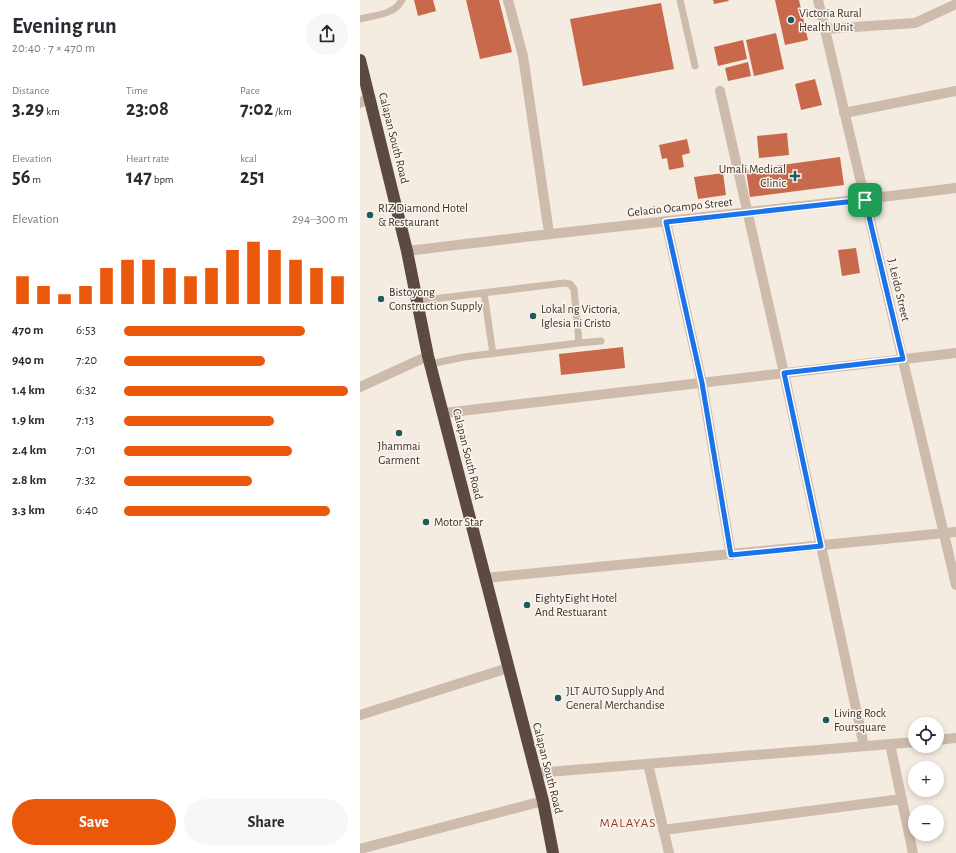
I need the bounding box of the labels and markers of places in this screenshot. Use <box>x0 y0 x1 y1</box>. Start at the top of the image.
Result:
place label: Victoria Rural Health Unit <box>799 7 862 33</box>
marker: Victoria Rural Health Unit <box>786 15 796 25</box>
place label: Umali Medical Clinic <box>719 163 786 189</box>
marker: Umali Medical Clinic <box>789 170 801 182</box>
pin <box>848 183 882 217</box>
place label: RIZ Diamond Hotel & Restaurant <box>378 202 468 228</box>
marker: RIZ Diamond Hotel & Restaurant <box>365 210 375 220</box>
place label: Bistoyong Construction Supply <box>389 286 483 313</box>
marker: Bistoyong Construction Supply <box>376 294 386 304</box>
place label: Lokal ng Victoria, Iglesia ni Cristo <box>541 303 621 329</box>
marker: Lokal ng Victoria, Iglesia ni Cristo <box>528 311 538 321</box>
marker: Jhammai Garment <box>394 428 404 438</box>
place label: Jhammai Garment <box>378 440 420 466</box>
place label: Motor Star <box>434 516 483 528</box>
marker: Motor Star <box>421 517 431 527</box>
place label: EightyEight Hotel And Restuarant <box>535 592 617 618</box>
marker: EightyEight Hotel And Restuarant <box>522 600 532 610</box>
place label: JLT AUTO Supply And General Merchandise <box>566 685 665 711</box>
marker: JLT AUTO Supply And General Merchandise <box>553 693 563 703</box>
place label: Living Rock Foursquare <box>834 707 887 733</box>
marker: Living Rock Foursquare <box>821 715 831 725</box>

